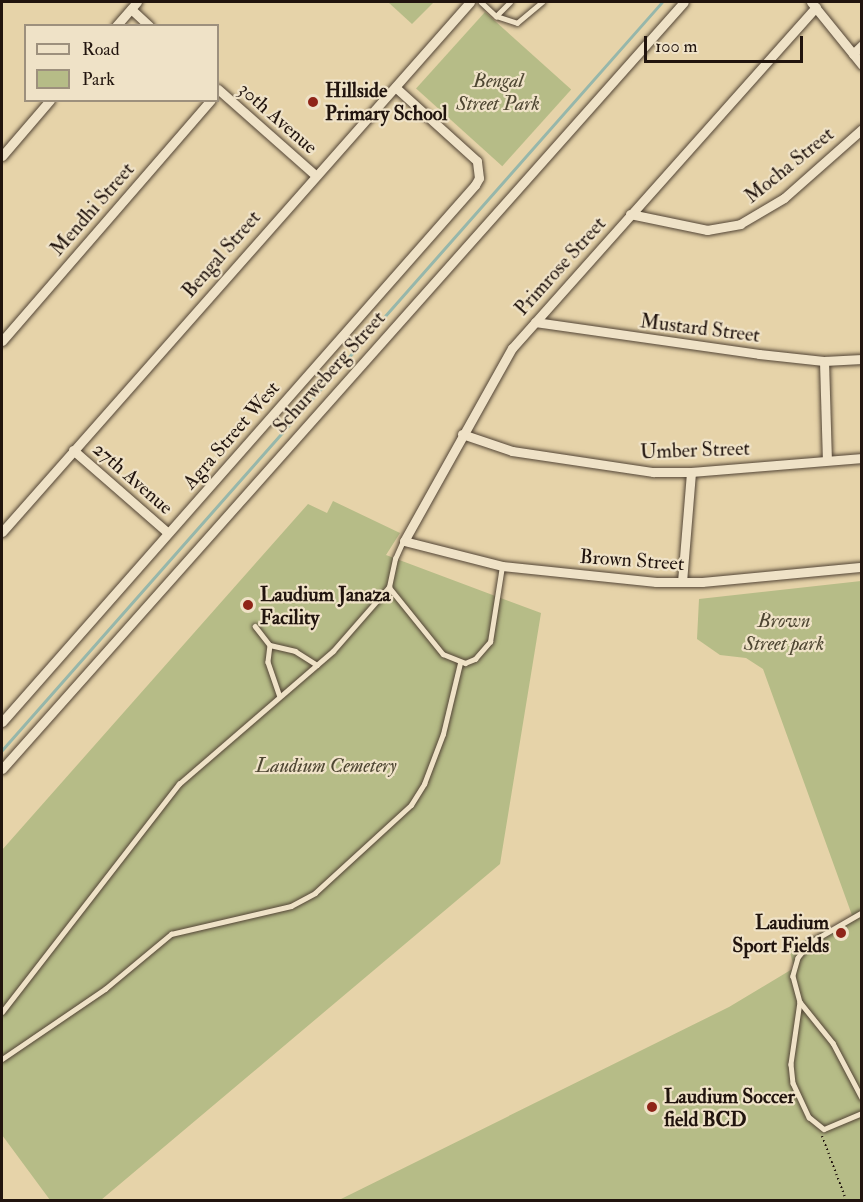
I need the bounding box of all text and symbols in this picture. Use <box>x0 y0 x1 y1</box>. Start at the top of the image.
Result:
legend <box>24 24 219 102</box>
scale bar <box>647 24 806 62</box>
text: 100 m <box>655 35 698 58</box>
text: Road <box>82 38 120 61</box>
text: Park <box>82 68 115 91</box>
park label: Bengal Street Park <box>456 69 540 116</box>
street label: 30th Avenue <box>234 77 322 159</box>
place label: Hillside Primary School <box>325 78 447 125</box>
marker: Hillside Primary School <box>306 95 320 109</box>
street label: Mocha Street <box>740 122 838 208</box>
street label: Mendhi Street <box>45 157 139 261</box>
street label: Bengal Street <box>177 206 265 302</box>
street label: Primrose Street <box>509 212 611 320</box>
street label: Schurweberg Street <box>268 306 390 438</box>
street label: Mustard Street <box>639 309 761 347</box>
street label: Agra Street West <box>178 376 284 494</box>
street label: Umber Street <box>640 436 750 464</box>
street label: 27th Avenue <box>88 437 178 519</box>
street label: Brown Street <box>579 544 685 576</box>
place label: Laudium Janaza Facility <box>260 582 391 629</box>
marker: Laudium Janaza Facility <box>241 598 255 612</box>
park label: Brown Street park <box>744 609 824 656</box>
park label: Laudium Cemetery <box>255 753 397 777</box>
place label: Laudium Sport Fields <box>732 910 829 957</box>
marker: Laudium Sport Fields <box>834 926 848 940</box>
place label: Laudium Soccer field BCD <box>664 1084 795 1131</box>
marker: Laudium Soccer field BCD <box>645 1100 659 1114</box>

